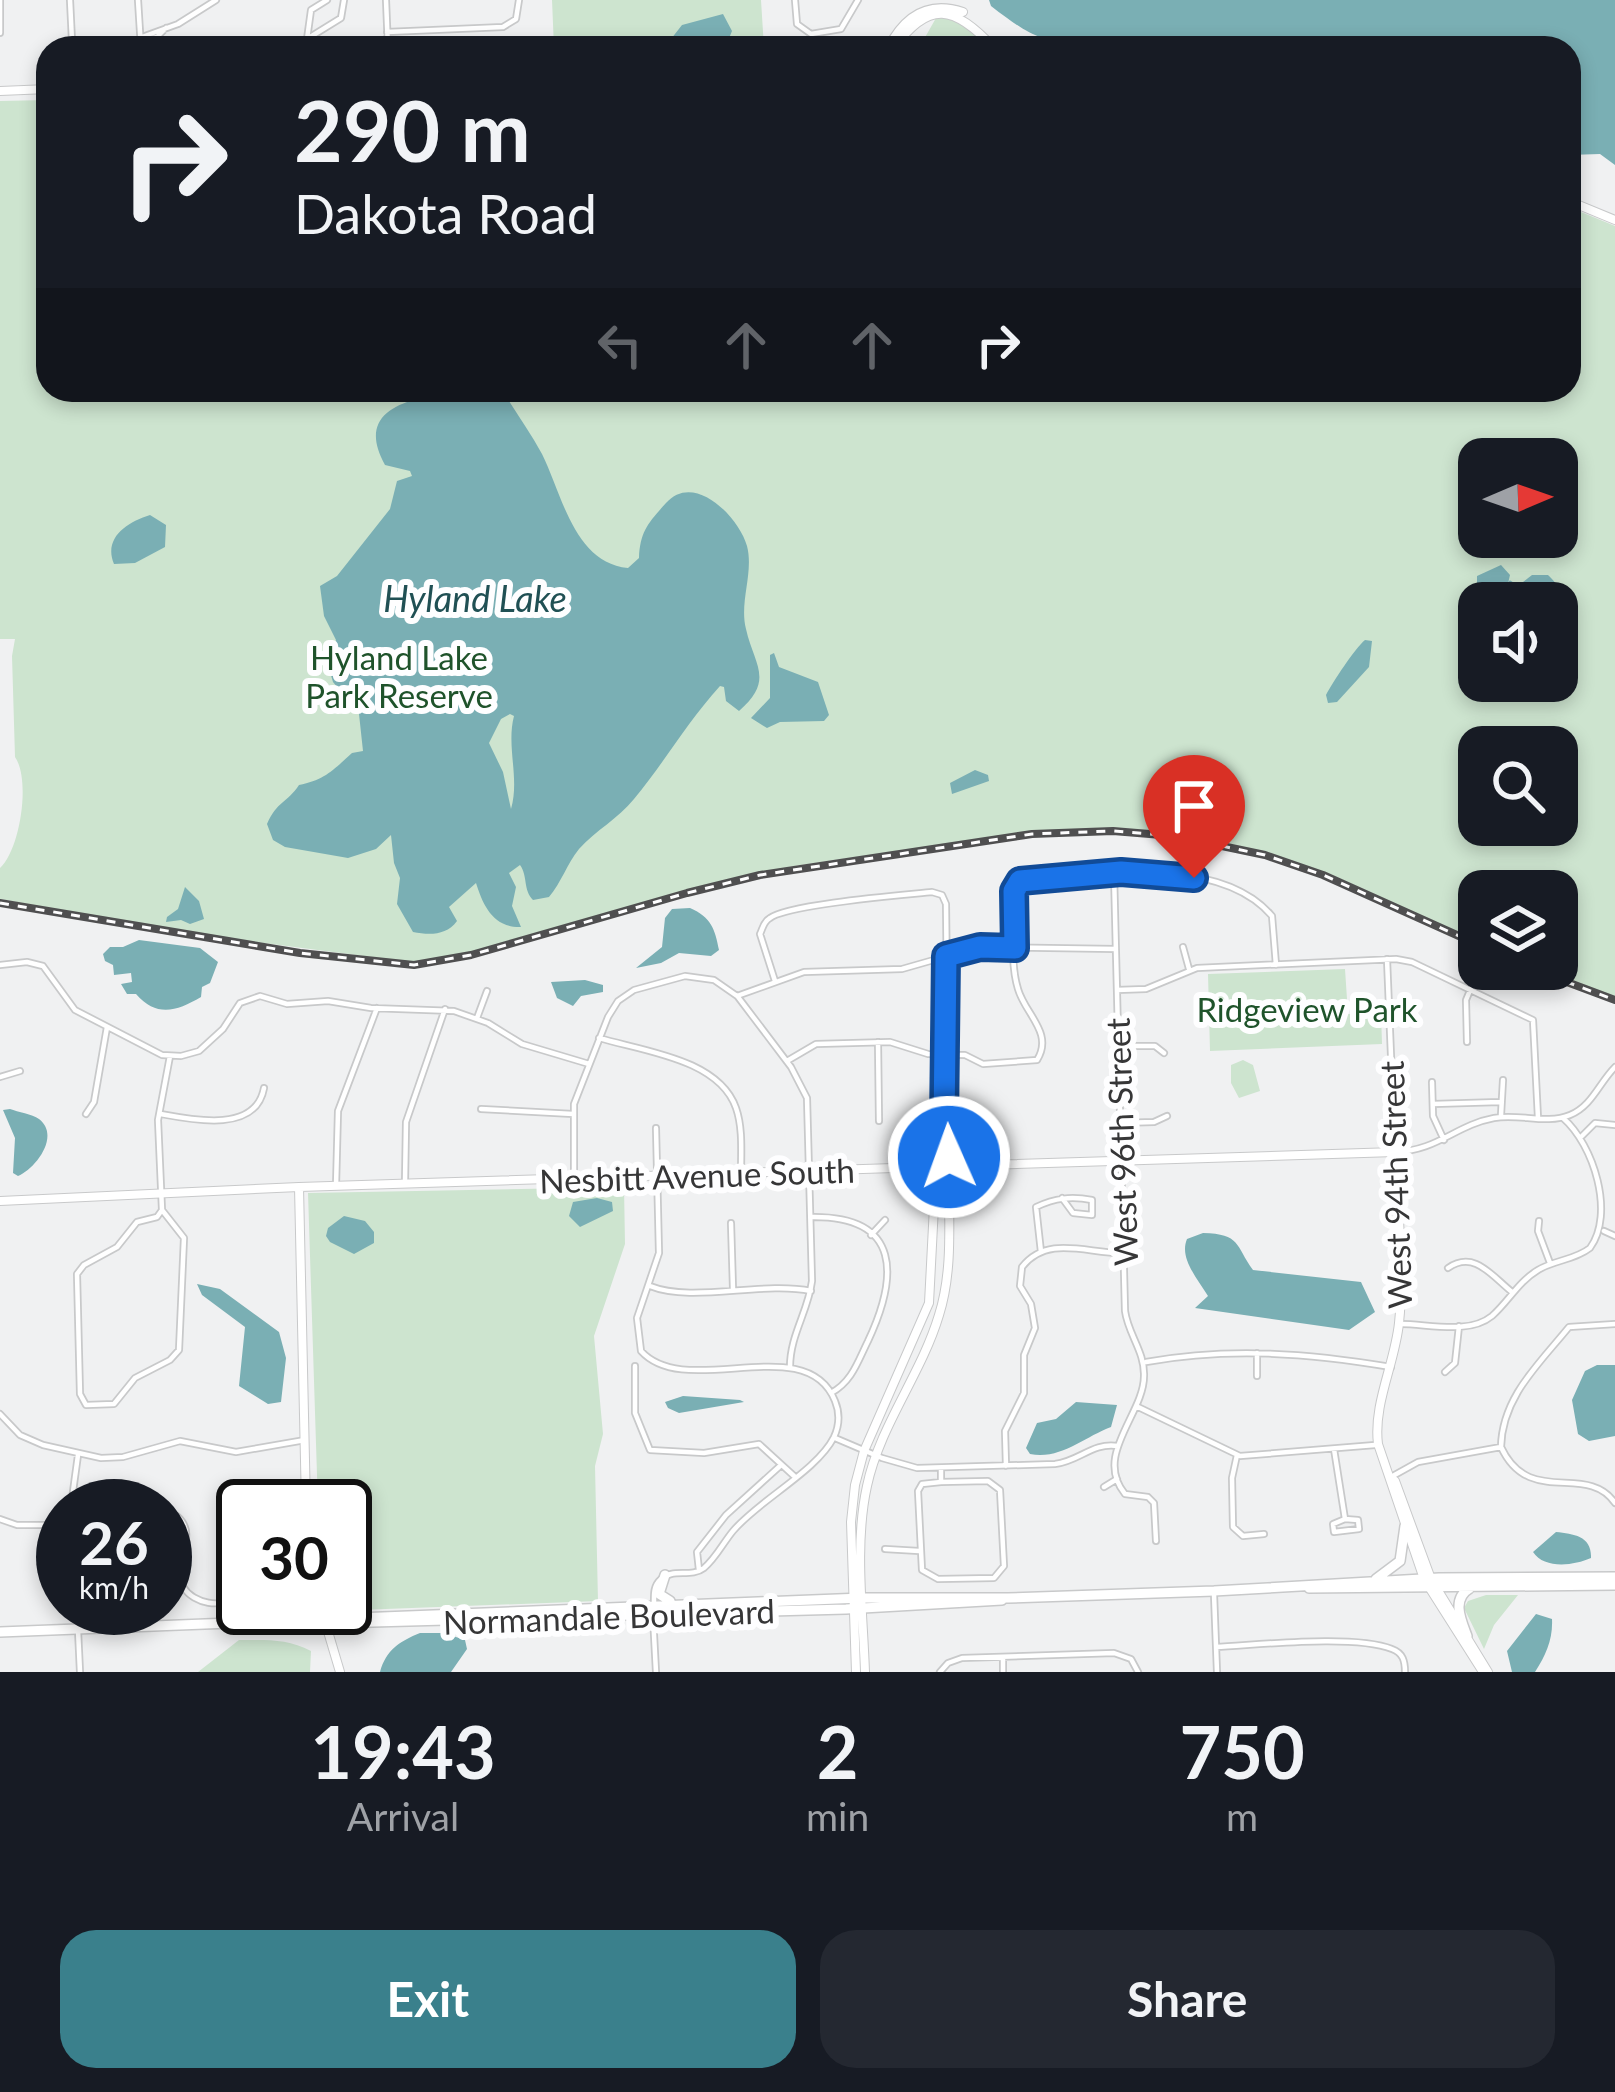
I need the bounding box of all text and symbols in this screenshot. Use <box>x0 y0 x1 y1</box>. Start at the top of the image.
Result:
text: 290 m <box>294 79 531 180</box>
icon: right <box>96 84 252 240</box>
text: Dakota Road <box>294 181 597 246</box>
icon: left <box>587 312 653 378</box>
icon: ahead <box>713 312 779 378</box>
icon: ahead <box>839 312 905 378</box>
icon: right <box>965 312 1031 378</box>
north arrow <box>1458 438 1578 558</box>
map controls <box>1458 438 1578 990</box>
water label: Hyland Lake <box>383 576 567 620</box>
button: sound <box>1458 582 1578 702</box>
park label: Hyland Lake Park Reserve <box>305 637 493 715</box>
button: search <box>1458 726 1578 846</box>
pin <box>1143 755 1245 878</box>
icon: arrive <box>1161 773 1227 839</box>
button: layers <box>1458 870 1578 990</box>
park label: Ridgeview Park <box>1196 989 1418 1029</box>
street label: West 96th Street <box>1097 1017 1145 1267</box>
street label: West 94th Street <box>1371 1060 1419 1310</box>
position arrow <box>886 1094 1012 1220</box>
street label: Nesbitt Avenue South <box>539 1150 855 1200</box>
speed limit sign: 30 <box>216 1479 372 1635</box>
text: 26 <box>79 1506 149 1578</box>
text: km/h <box>79 1569 149 1605</box>
street label: Normandale Boulevard <box>442 1590 776 1642</box>
text: 19:43 <box>310 1708 496 1794</box>
text: 2 <box>817 1708 859 1794</box>
text: 750 <box>1179 1708 1305 1794</box>
text: Arrival <box>347 1793 459 1839</box>
text: min <box>806 1793 869 1839</box>
text: m <box>1226 1793 1258 1839</box>
button: Exit <box>60 1930 796 2068</box>
button: Share <box>820 1930 1555 2068</box>

